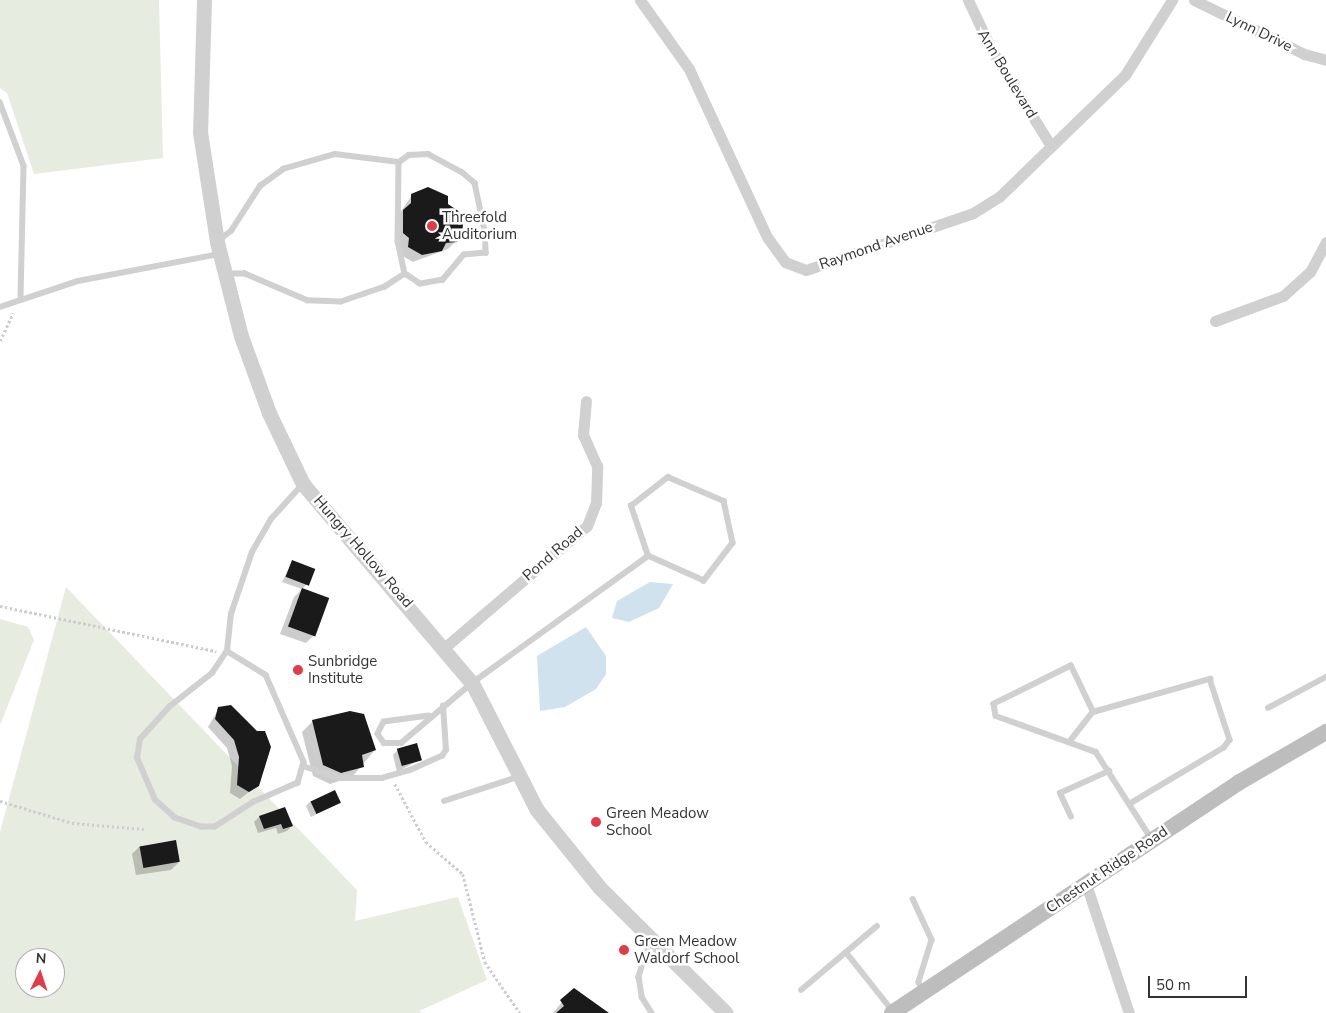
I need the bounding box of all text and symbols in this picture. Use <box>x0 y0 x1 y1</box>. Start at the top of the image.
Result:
street label: Lynn Drive <box>1223 8 1295 56</box>
street label: Ann Boulevard <box>973 26 1041 122</box>
place label: Threefold Auditorium <box>442 208 517 243</box>
street label: Raymond Avenue <box>817 218 935 274</box>
marker: Threefold Auditorium <box>426 220 438 232</box>
street label: Hungry Hollow Road <box>309 492 417 612</box>
street label: Pond Road <box>519 523 587 585</box>
place label: Sunbridge Institute <box>308 652 377 687</box>
marker: Sunbridge Institute <box>292 664 304 676</box>
place label: Green Meadow School <box>606 804 709 839</box>
marker: Green Meadow School <box>590 816 602 828</box>
street label: Chestnut Ridge Road <box>1043 823 1171 917</box>
place label: Green Meadow Waldorf School <box>634 932 739 967</box>
marker: Green Meadow Waldorf School <box>618 944 630 956</box>
north arrow <box>15 948 65 998</box>
text: N <box>35 949 47 968</box>
scale bar <box>1151 966 1250 998</box>
text: 50 m <box>1156 975 1191 995</box>

